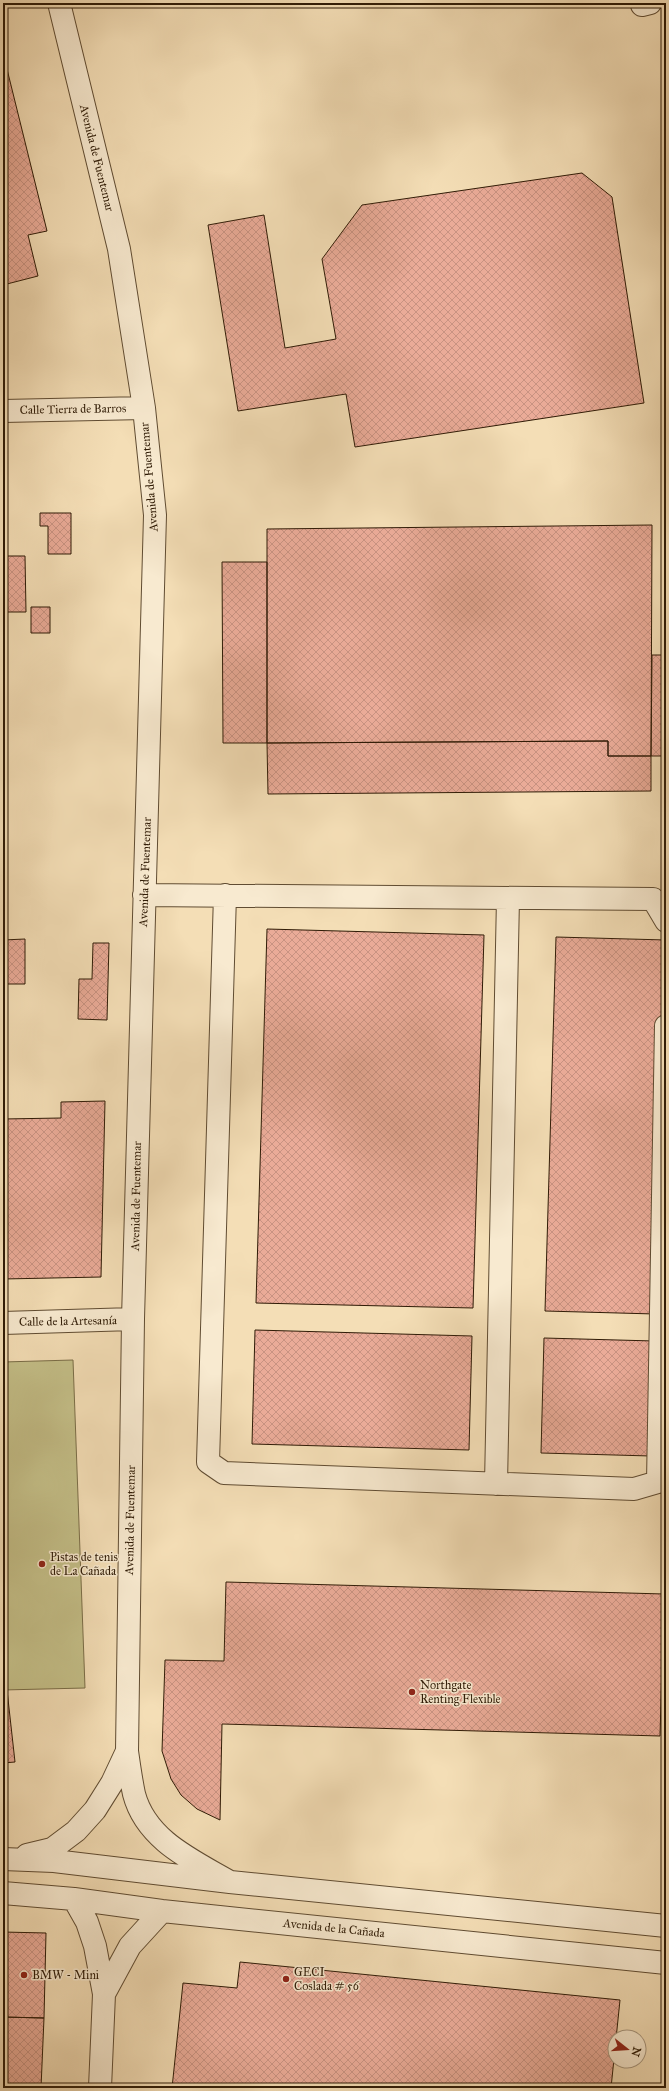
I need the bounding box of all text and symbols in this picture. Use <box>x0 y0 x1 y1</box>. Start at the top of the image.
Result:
street label: Avenida de Fuentemar <box>77 102 117 213</box>
street label: Calle Tierra de Barros <box>20 401 126 417</box>
street label: Avenida de Fuentemar <box>137 421 161 533</box>
street label: Avenida de Fuentemar <box>136 816 154 928</box>
street label: Avenida de Fuentemar <box>128 1141 144 1252</box>
street label: Calle de la Artesanía <box>19 1313 118 1329</box>
street label: Avenida de Fuentemar <box>122 1465 138 1576</box>
place label: Pistas de tenis de La Cañada <box>50 1550 118 1578</box>
marker: Pistas de tenis de La Cañada <box>37 1559 47 1569</box>
place label: Northgate Renting Flexible <box>420 1678 501 1707</box>
marker: Northgate Renting Flexible <box>407 1687 417 1697</box>
street label: Avenida de la Cañada <box>282 1916 386 1940</box>
place label: GECI Coslada # 56 <box>294 1965 360 1993</box>
place label: BMW - Mini <box>32 1968 100 1982</box>
marker: BMW - Mini <box>19 1970 29 1980</box>
marker: GECI Coslada # 56 <box>281 1974 291 1984</box>
north arrow <box>607 2029 647 2069</box>
text: N <box>628 2045 644 2059</box>

